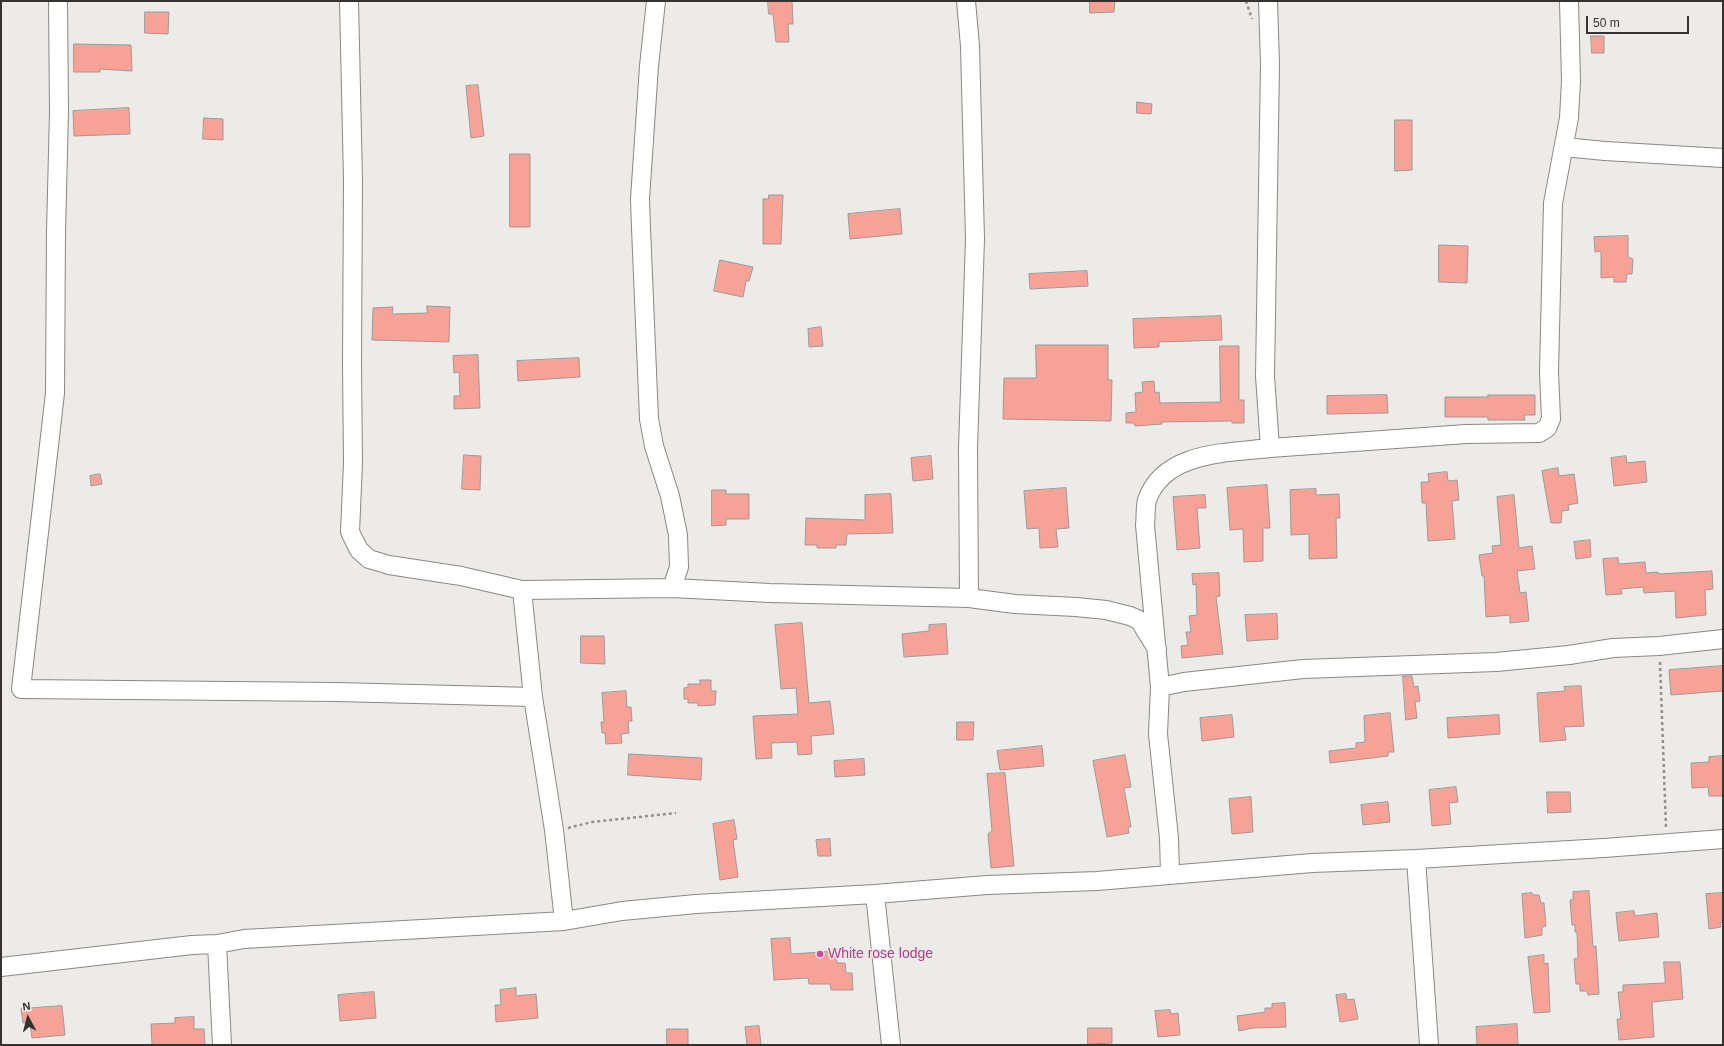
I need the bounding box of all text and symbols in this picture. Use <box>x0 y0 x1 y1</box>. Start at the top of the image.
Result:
scale bar <box>1588 8 1691 34</box>
text: 50 m <box>1593 16 1620 30</box>
place label: White rose lodge <box>828 946 933 962</box>
marker: White rose lodge <box>815 949 825 959</box>
north arrow <box>8 998 48 1038</box>
text: N <box>22 1000 31 1013</box>

